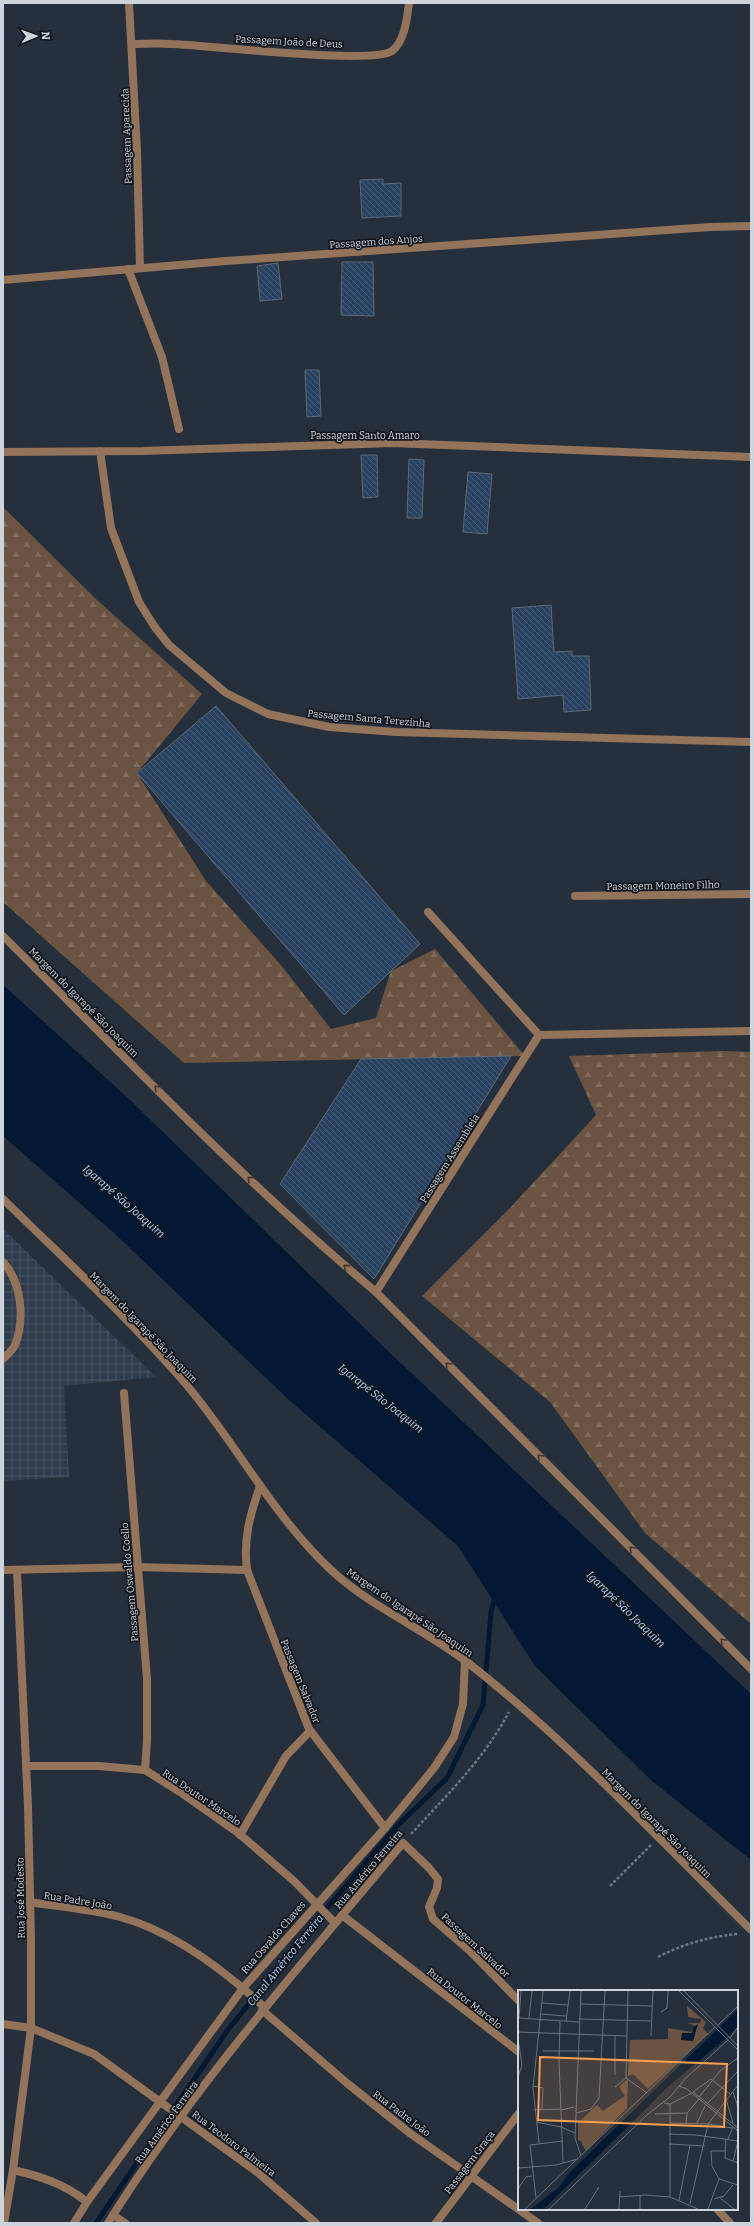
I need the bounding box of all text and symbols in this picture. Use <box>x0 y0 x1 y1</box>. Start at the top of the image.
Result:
north arrow <box>16 16 56 56</box>
text: N <box>39 31 52 41</box>
street label: Passagem João de Deus <box>235 33 343 51</box>
street label: Passagem Aparecida <box>119 87 135 184</box>
street label: Passagem dos Anjos <box>329 233 423 251</box>
street label: Passagem Santo Amaro <box>310 430 420 442</box>
street label: Passagem Santa Terezinha <box>307 708 431 730</box>
street label: Passagem Moneiro Filho <box>606 879 720 893</box>
street label: Margem do Igarapé São Joaquim <box>26 946 141 1060</box>
one-way arrow <box>154 1086 162 1093</box>
street label: Passagem Assembleia <box>418 1111 482 1205</box>
water label: Igarapé São Joaquim <box>80 1162 167 1241</box>
one-way arrow <box>247 1177 255 1184</box>
one-way arrow <box>343 1265 351 1272</box>
street label: Margem do Igarapé São Joaquim <box>87 1270 200 1386</box>
water label: Igarapé São Joaquim <box>336 1361 426 1436</box>
one-way arrow <box>445 1362 453 1370</box>
one-way arrow <box>537 1454 545 1462</box>
street label: Passagem Oswaldo Coello <box>119 1522 141 1642</box>
one-way arrow <box>629 1546 637 1554</box>
street label: Margem do Igarapé São Joaquim <box>344 1566 475 1660</box>
water label: Igarapé São Joaquim <box>584 1568 668 1650</box>
street label: Passagem Salvador <box>278 1638 323 1726</box>
one-way arrow <box>721 1638 728 1646</box>
street label: Rua Doutor Marcelo <box>160 1767 243 1829</box>
street label: Margem do Igarapé São Joaquim <box>599 1767 714 1881</box>
street label: Rua Américo Ferreira <box>332 1827 406 1911</box>
street label: Rua José Modesto <box>14 1857 28 1939</box>
street label: Rua Padre João <box>43 1890 113 1912</box>
street label: Rua Osvaldo Chaves <box>239 1899 309 1976</box>
street label: Passagem Salvador <box>439 1911 512 1981</box>
water label: Canal Américo Ferreira <box>245 1912 326 2009</box>
street label: Rua Doutor Marcelo <box>424 1966 505 2032</box>
inset map <box>518 1990 738 2210</box>
street label: Rua Américo Ferreira <box>133 2079 201 2166</box>
street label: Rua Padre João <box>370 2088 433 2140</box>
street label: Rua Teodoro Palmeira <box>189 2108 278 2180</box>
street label: Passagem Graça <box>442 2128 498 2197</box>

